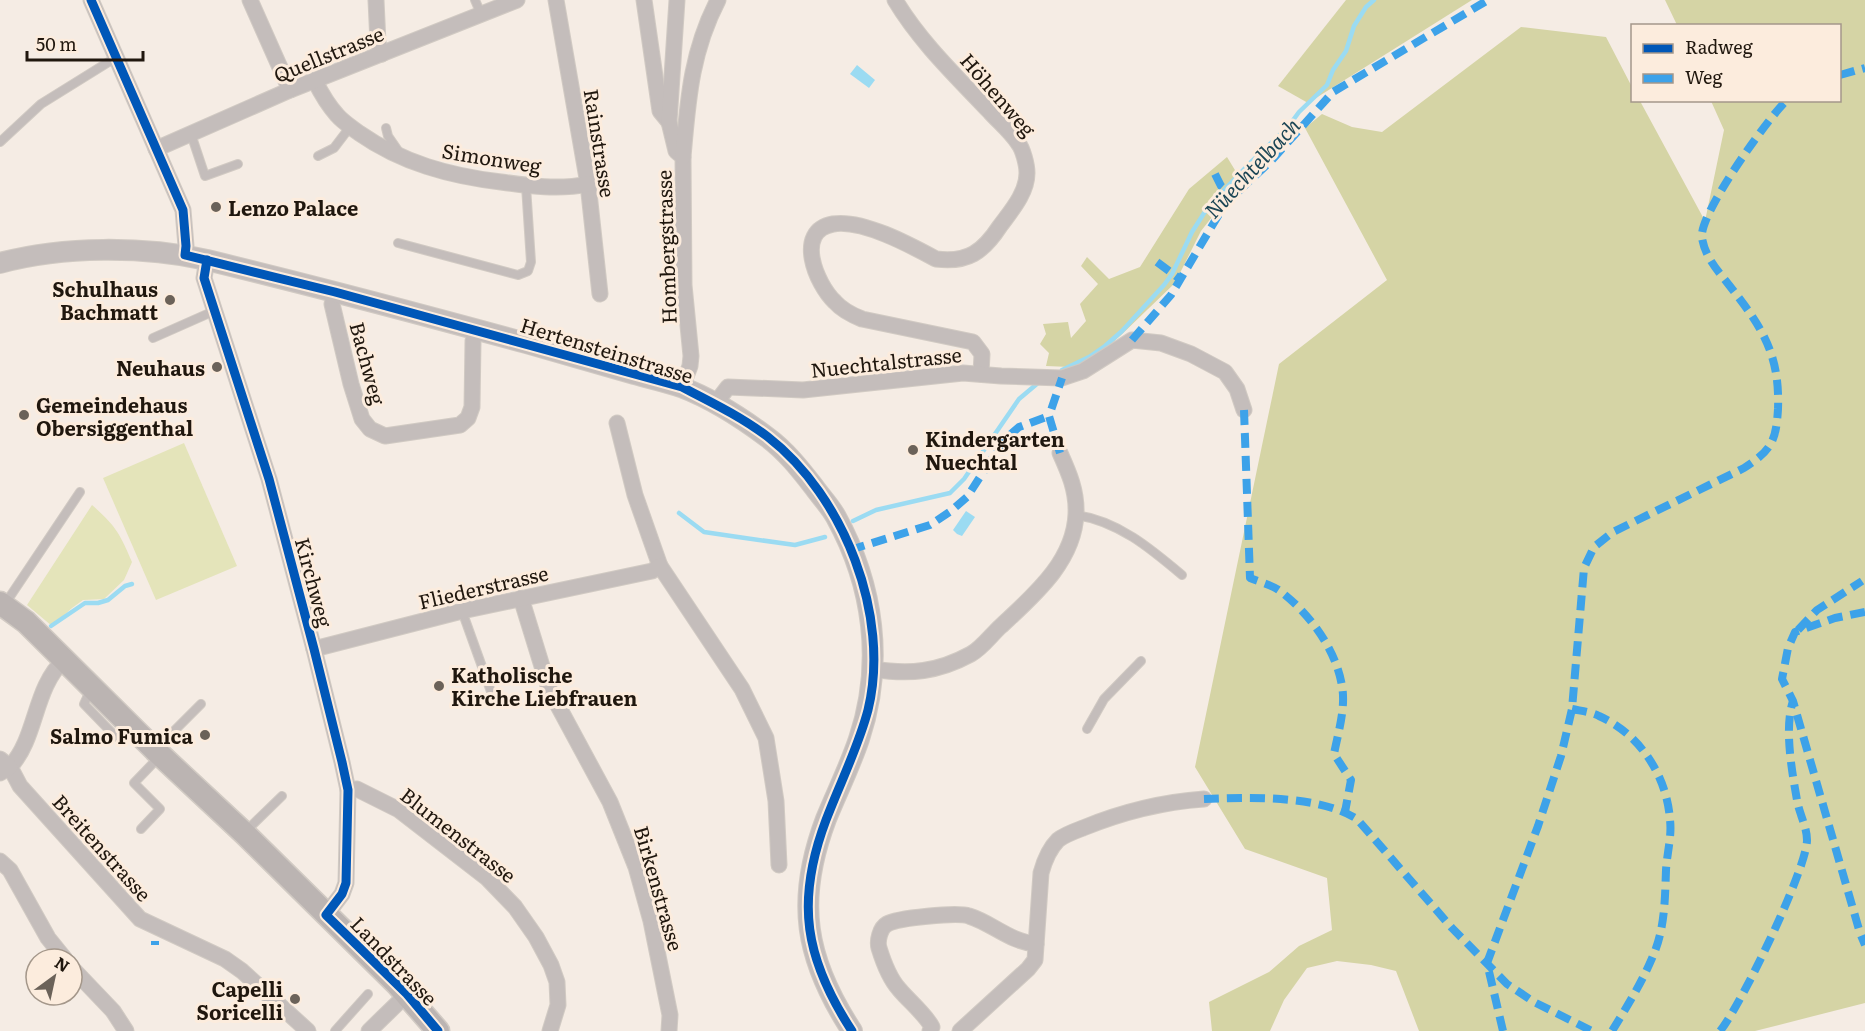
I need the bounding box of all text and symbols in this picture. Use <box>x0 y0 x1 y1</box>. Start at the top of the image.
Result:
street label: Quellstrasse <box>268 17 388 89</box>
scale bar <box>27 24 142 62</box>
legend <box>1631 24 1841 102</box>
text: 50 m <box>36 30 77 57</box>
text: Radweg <box>1685 33 1754 60</box>
street label: Höhenweg <box>954 46 1044 143</box>
text: Weg <box>1685 63 1723 90</box>
street label: Rainstrasse <box>578 86 624 200</box>
water label: Nüechtelbach <box>1196 109 1306 224</box>
street label: Simonweg <box>440 134 545 180</box>
street label: Hombergstrasse <box>647 169 683 325</box>
place label: Lenzo Palace <box>228 192 358 222</box>
marker: Lenzo Palace <box>209 200 223 214</box>
place label: Schulhaus Bachmatt <box>52 273 158 326</box>
marker: Schulhaus Bachmatt <box>163 293 177 307</box>
street label: Hertensteinstrasse <box>517 308 697 390</box>
street label: Bachweg <box>344 318 395 409</box>
street label: Nuechtalstrasse <box>809 338 963 384</box>
place label: Neuhaus <box>116 352 205 382</box>
marker: Neuhaus <box>210 360 224 374</box>
place label: Gemeindehaus Obersiggenthal <box>36 389 193 442</box>
marker: Gemeindehaus Obersiggenthal <box>17 408 31 422</box>
place label: Kindergarten Nuechtal <box>925 423 1065 476</box>
marker: Kindergarten Nuechtal <box>906 443 920 457</box>
street label: Kirchweg <box>289 534 342 631</box>
street label: Fliederstrasse <box>415 557 551 615</box>
place label: Katholische Kirche Liebfrauen <box>451 659 637 712</box>
marker: Katholische Kirche Liebfrauen <box>432 679 446 693</box>
place label: Salmo Fumica <box>50 720 193 750</box>
marker: Salmo Fumica <box>198 728 212 742</box>
street label: Blumenstrasse <box>395 779 523 889</box>
street label: Breitenstrasse <box>47 787 159 907</box>
street label: Birkenstrasse <box>628 822 692 954</box>
street label: Landstrasse <box>345 909 445 1011</box>
north arrow <box>24 947 84 1007</box>
text: N <box>51 950 75 977</box>
place label: Capelli Soricelli <box>197 973 283 1026</box>
marker: Capelli Soricelli <box>288 992 302 1006</box>

